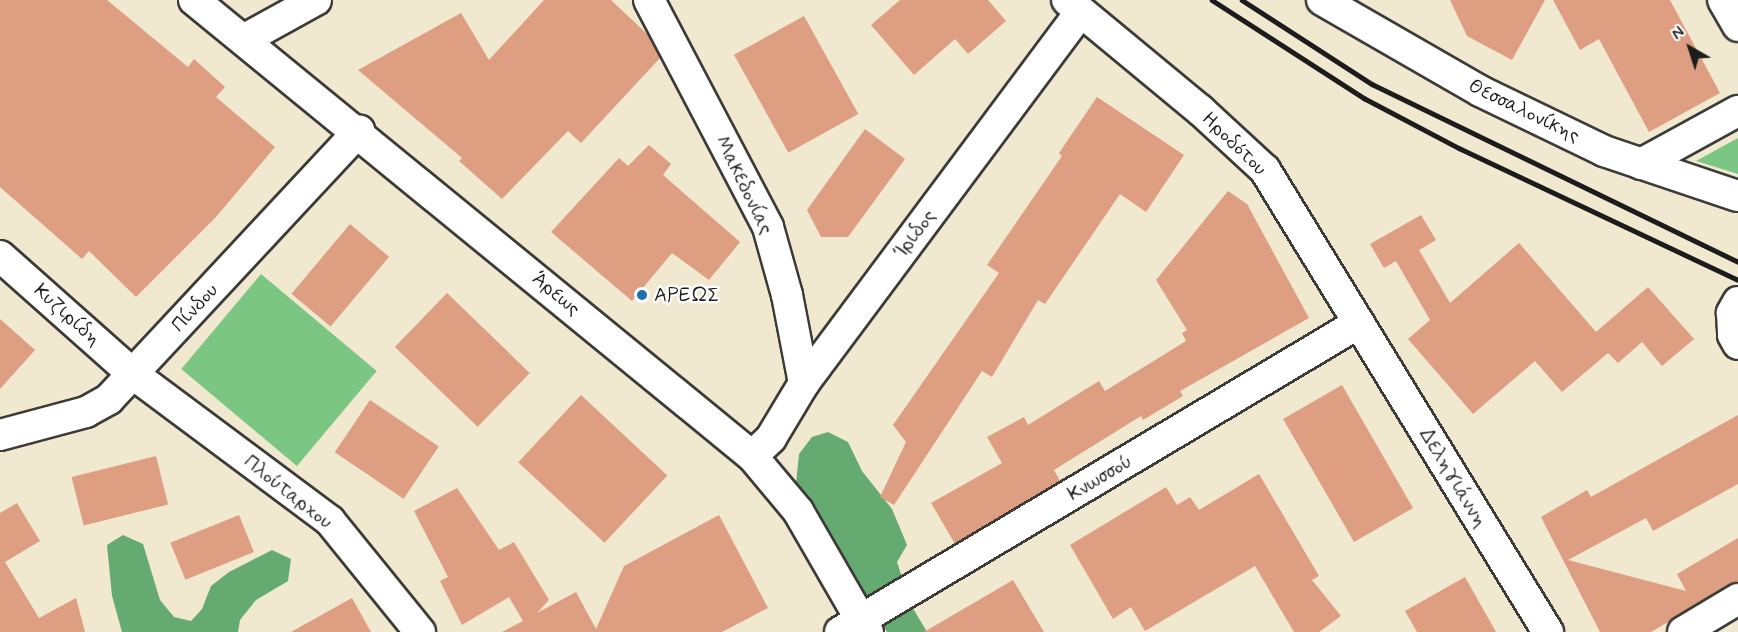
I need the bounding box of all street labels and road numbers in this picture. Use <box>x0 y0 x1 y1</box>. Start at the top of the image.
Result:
street label: Θεσσαλονίκης <box>1465 74 1583 148</box>
street label: Ηροδότου <box>1197 107 1271 181</box>
street label: Μακεδονίας <box>710 132 778 238</box>
street label: Ίριδος <box>889 205 941 263</box>
street label: Άρεως <box>527 267 585 321</box>
street label: Κυζιρίδη <box>29 279 105 351</box>
street label: Πίνδου <box>167 279 223 337</box>
street label: Δεληγιάννη <box>1414 424 1492 532</box>
street label: Κνωσσού <box>1063 449 1137 507</box>
street label: Πλούταρχου <box>239 450 337 534</box>

